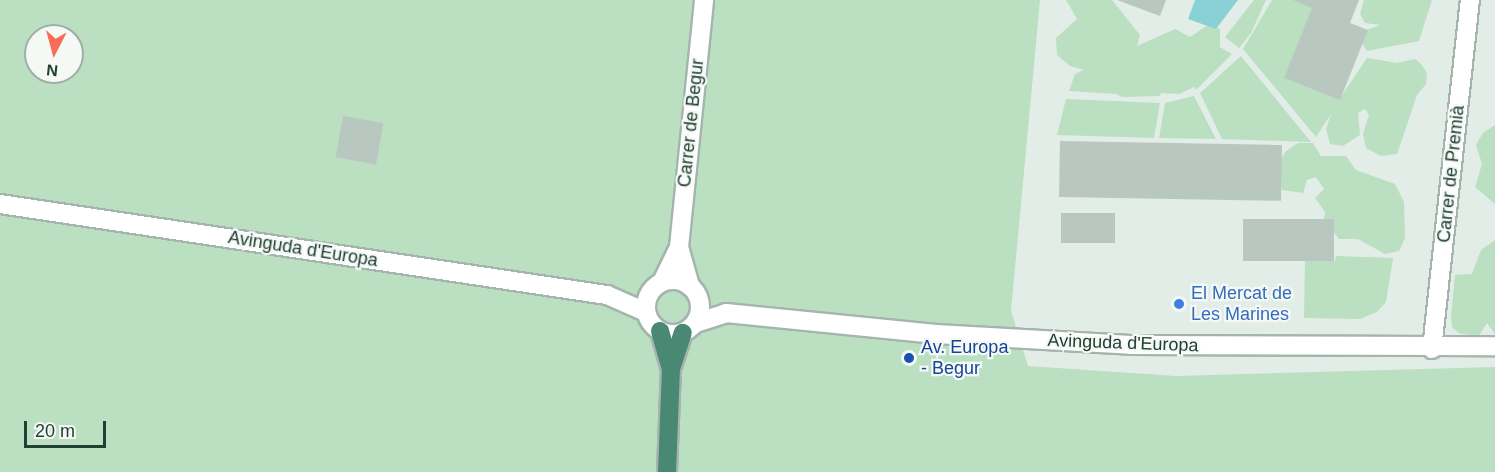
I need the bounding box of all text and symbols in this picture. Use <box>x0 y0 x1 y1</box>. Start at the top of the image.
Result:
north arrow <box>24 24 84 84</box>
street label: Carrer de Begur <box>674 58 708 188</box>
text: N <box>46 61 59 79</box>
street label: Carrer de Premià <box>1433 104 1469 244</box>
street label: Avinguda d'Europa <box>227 227 379 271</box>
place label: El Mercat de Les Marines <box>1191 283 1292 326</box>
marker: El Mercat de Les Marines <box>1172 297 1186 311</box>
street label: Avinguda d'Europa <box>1047 330 1199 356</box>
place label: Av. Europa - Begur <box>921 337 1008 380</box>
marker: Av. Europa - Begur <box>902 351 916 365</box>
scale bar <box>27 409 110 447</box>
text: 20 m <box>35 421 75 441</box>

